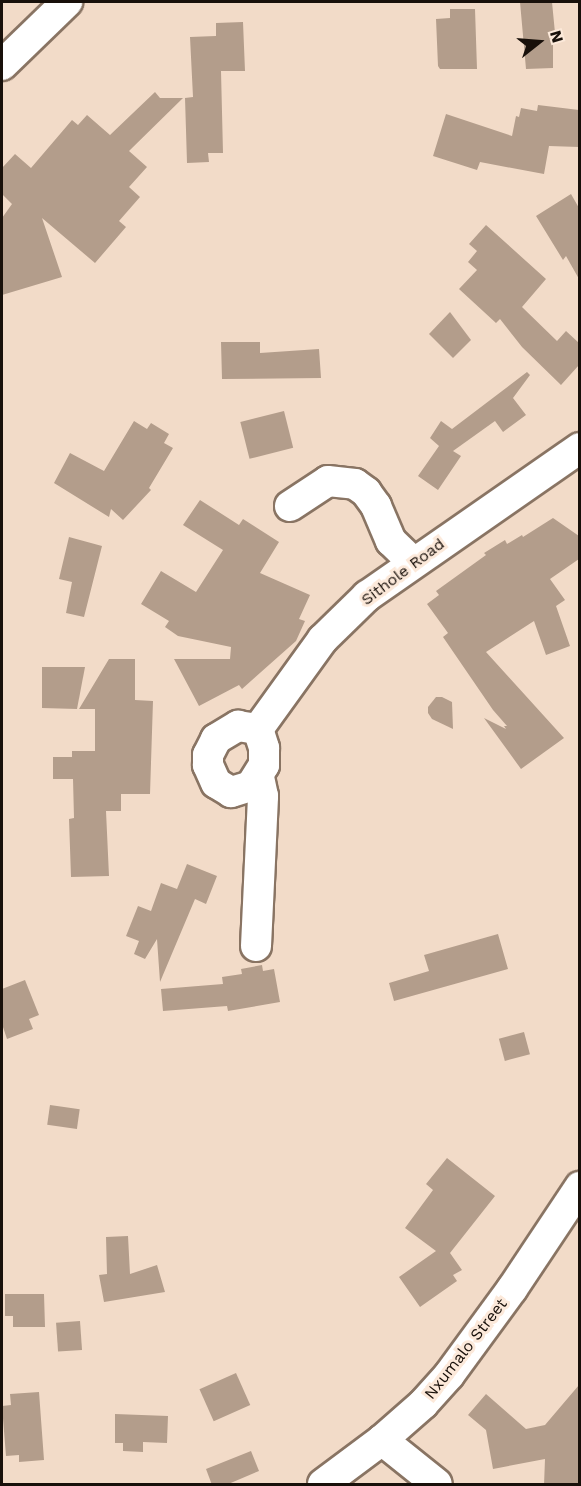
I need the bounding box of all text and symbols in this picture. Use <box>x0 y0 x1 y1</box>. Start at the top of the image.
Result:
north arrow <box>509 12 569 72</box>
text: N <box>546 28 568 45</box>
street label: Sithole Road <box>358 534 448 610</box>
street label: Nxumalo Street <box>421 1295 511 1403</box>

